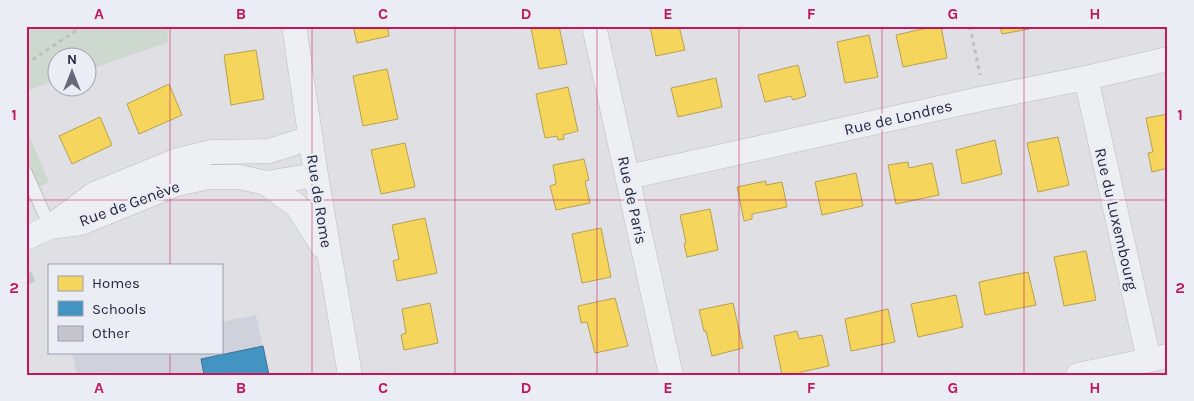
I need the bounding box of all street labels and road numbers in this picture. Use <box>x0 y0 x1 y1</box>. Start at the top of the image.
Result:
street label: Rue de Londres <box>842 96 954 139</box>
street label: Rue du Luxembourg <box>1091 146 1142 292</box>
street label: Rue de Rome <box>303 153 336 249</box>
street label: Rue de Paris <box>614 154 651 246</box>
street label: Rue de Genève <box>76 176 182 230</box>

